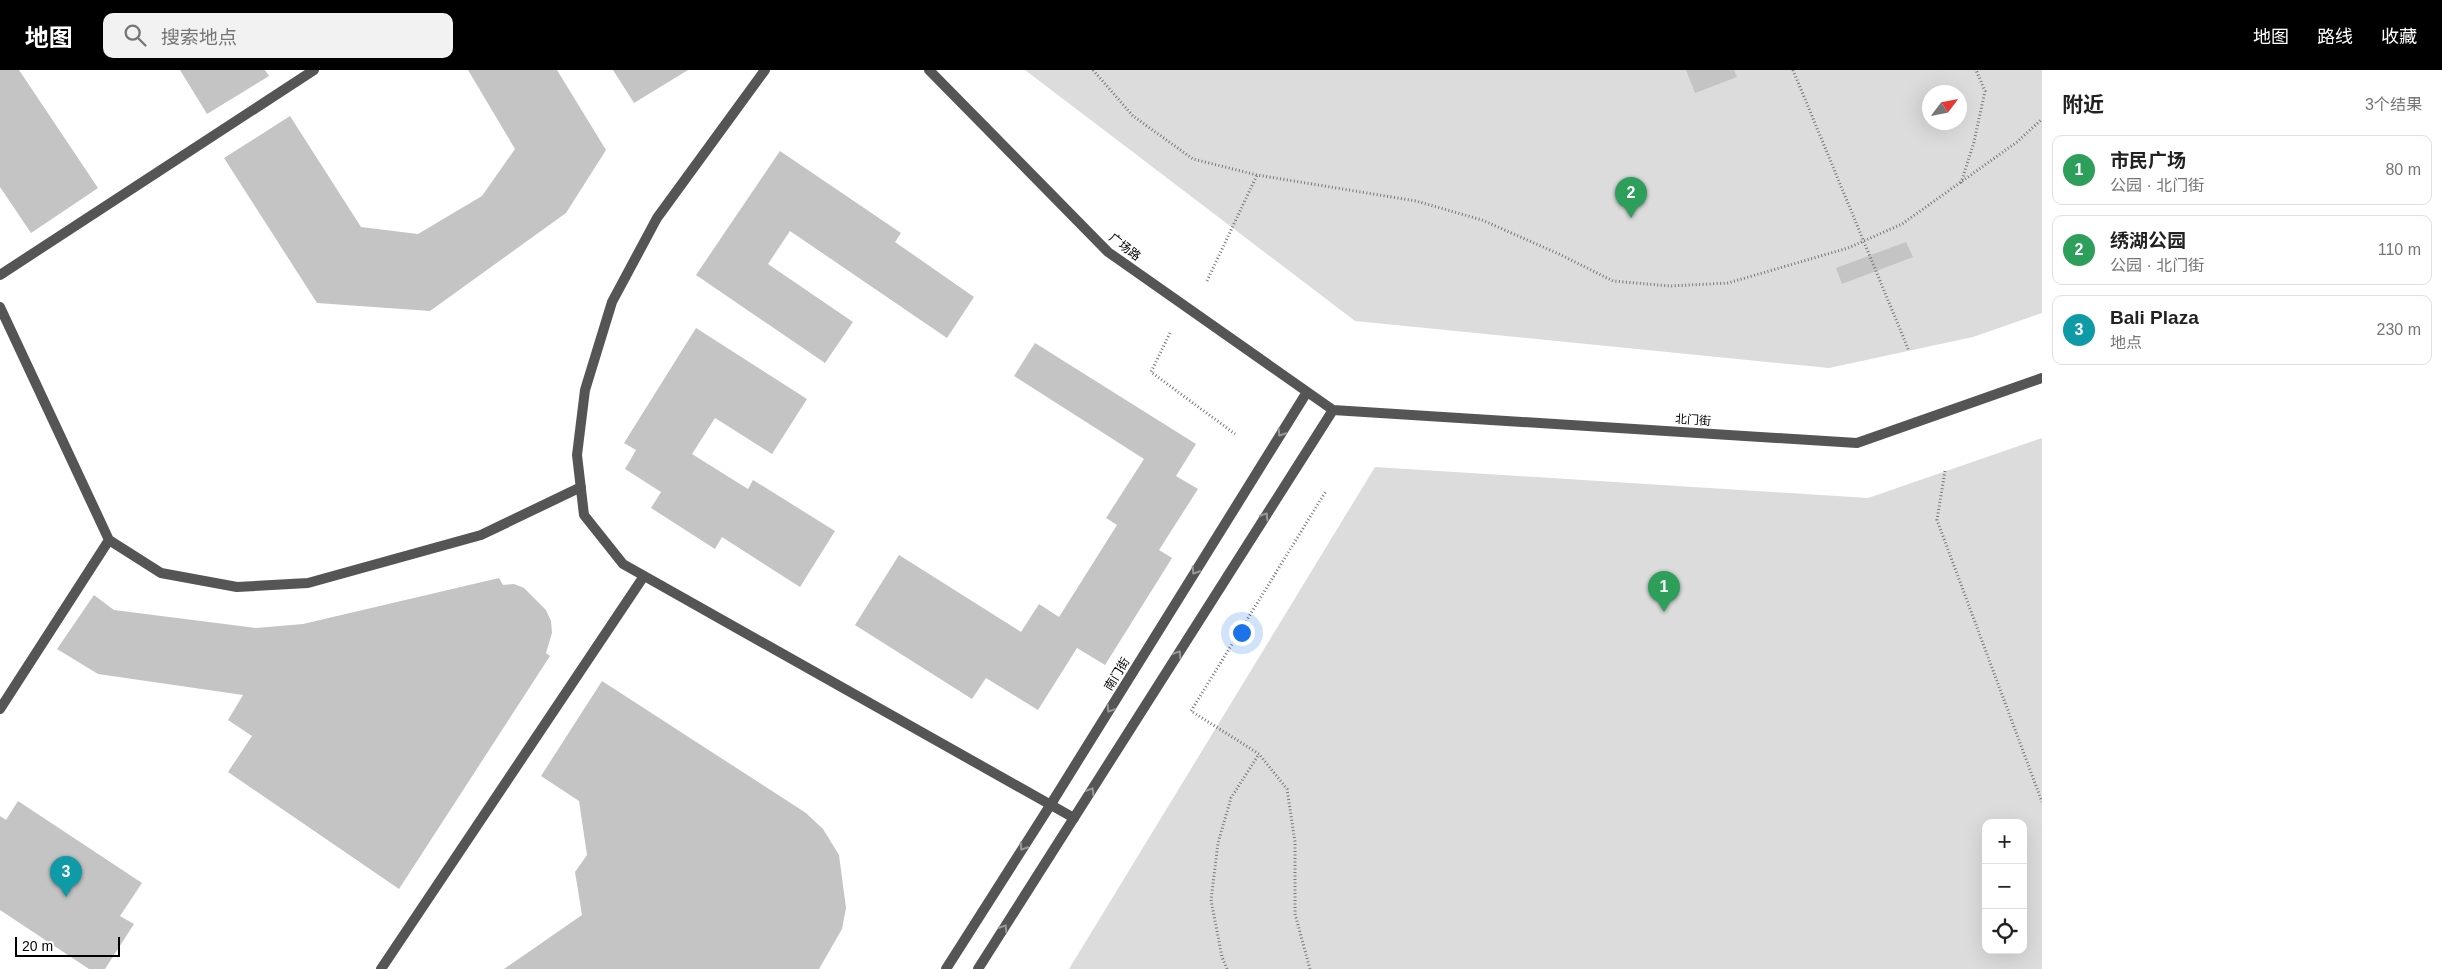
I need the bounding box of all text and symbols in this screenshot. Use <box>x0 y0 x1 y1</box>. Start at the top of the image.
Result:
search box <box>103 13 453 58</box>
icon: search <box>121 21 149 49</box>
text: 地图 <box>25 24 73 51</box>
text: 搜索地点 <box>161 27 237 48</box>
text: 地图 <box>2253 27 2289 47</box>
text: 路线 <box>2317 27 2353 47</box>
text: 收藏 <box>2381 27 2417 47</box>
north arrow <box>1922 85 1967 130</box>
text: 附近 <box>2062 93 2104 116</box>
text: 3个结果 <box>2365 96 2422 113</box>
text: 市民广场 <box>2110 150 2186 171</box>
text: 1 <box>2075 161 2083 178</box>
text: 80 m <box>2385 161 2421 178</box>
pin: 2 <box>1615 177 1647 218</box>
text: 公园 · 北门街 <box>2110 177 2204 194</box>
street label: 广场路 <box>1107 230 1143 264</box>
text: 绣湖公园 <box>2110 230 2186 251</box>
text: 2 <box>2075 241 2083 258</box>
text: 110 m <box>2378 241 2421 258</box>
text: 公园 · 北门街 <box>2110 257 2204 274</box>
text: Bali Plaza <box>2110 307 2199 328</box>
text: 3 <box>2075 321 2083 338</box>
text: 230 m <box>2377 321 2421 338</box>
text: 地点 <box>2110 334 2142 351</box>
street label: 北门街 <box>1675 412 1711 428</box>
one-way arrow <box>1278 428 1287 437</box>
one-way arrow <box>1259 513 1269 522</box>
one-way arrow <box>1192 566 1202 575</box>
pin: 1 <box>1648 571 1680 612</box>
your location <box>1229 620 1255 646</box>
one-way arrow <box>1172 650 1181 659</box>
street label: 南门街 <box>1102 655 1132 693</box>
one-way arrow <box>1106 704 1116 713</box>
one-way arrow <box>1085 787 1094 796</box>
map controls <box>1982 819 2027 954</box>
button: + <box>1982 819 2027 864</box>
one-way arrow <box>1020 842 1030 851</box>
pin: 3 <box>50 856 82 897</box>
button: − <box>1982 864 2027 909</box>
button: locate <box>1982 909 2027 954</box>
one-way arrow <box>998 924 1007 933</box>
scale bar <box>15 934 120 957</box>
text: 20 m <box>22 938 53 954</box>

